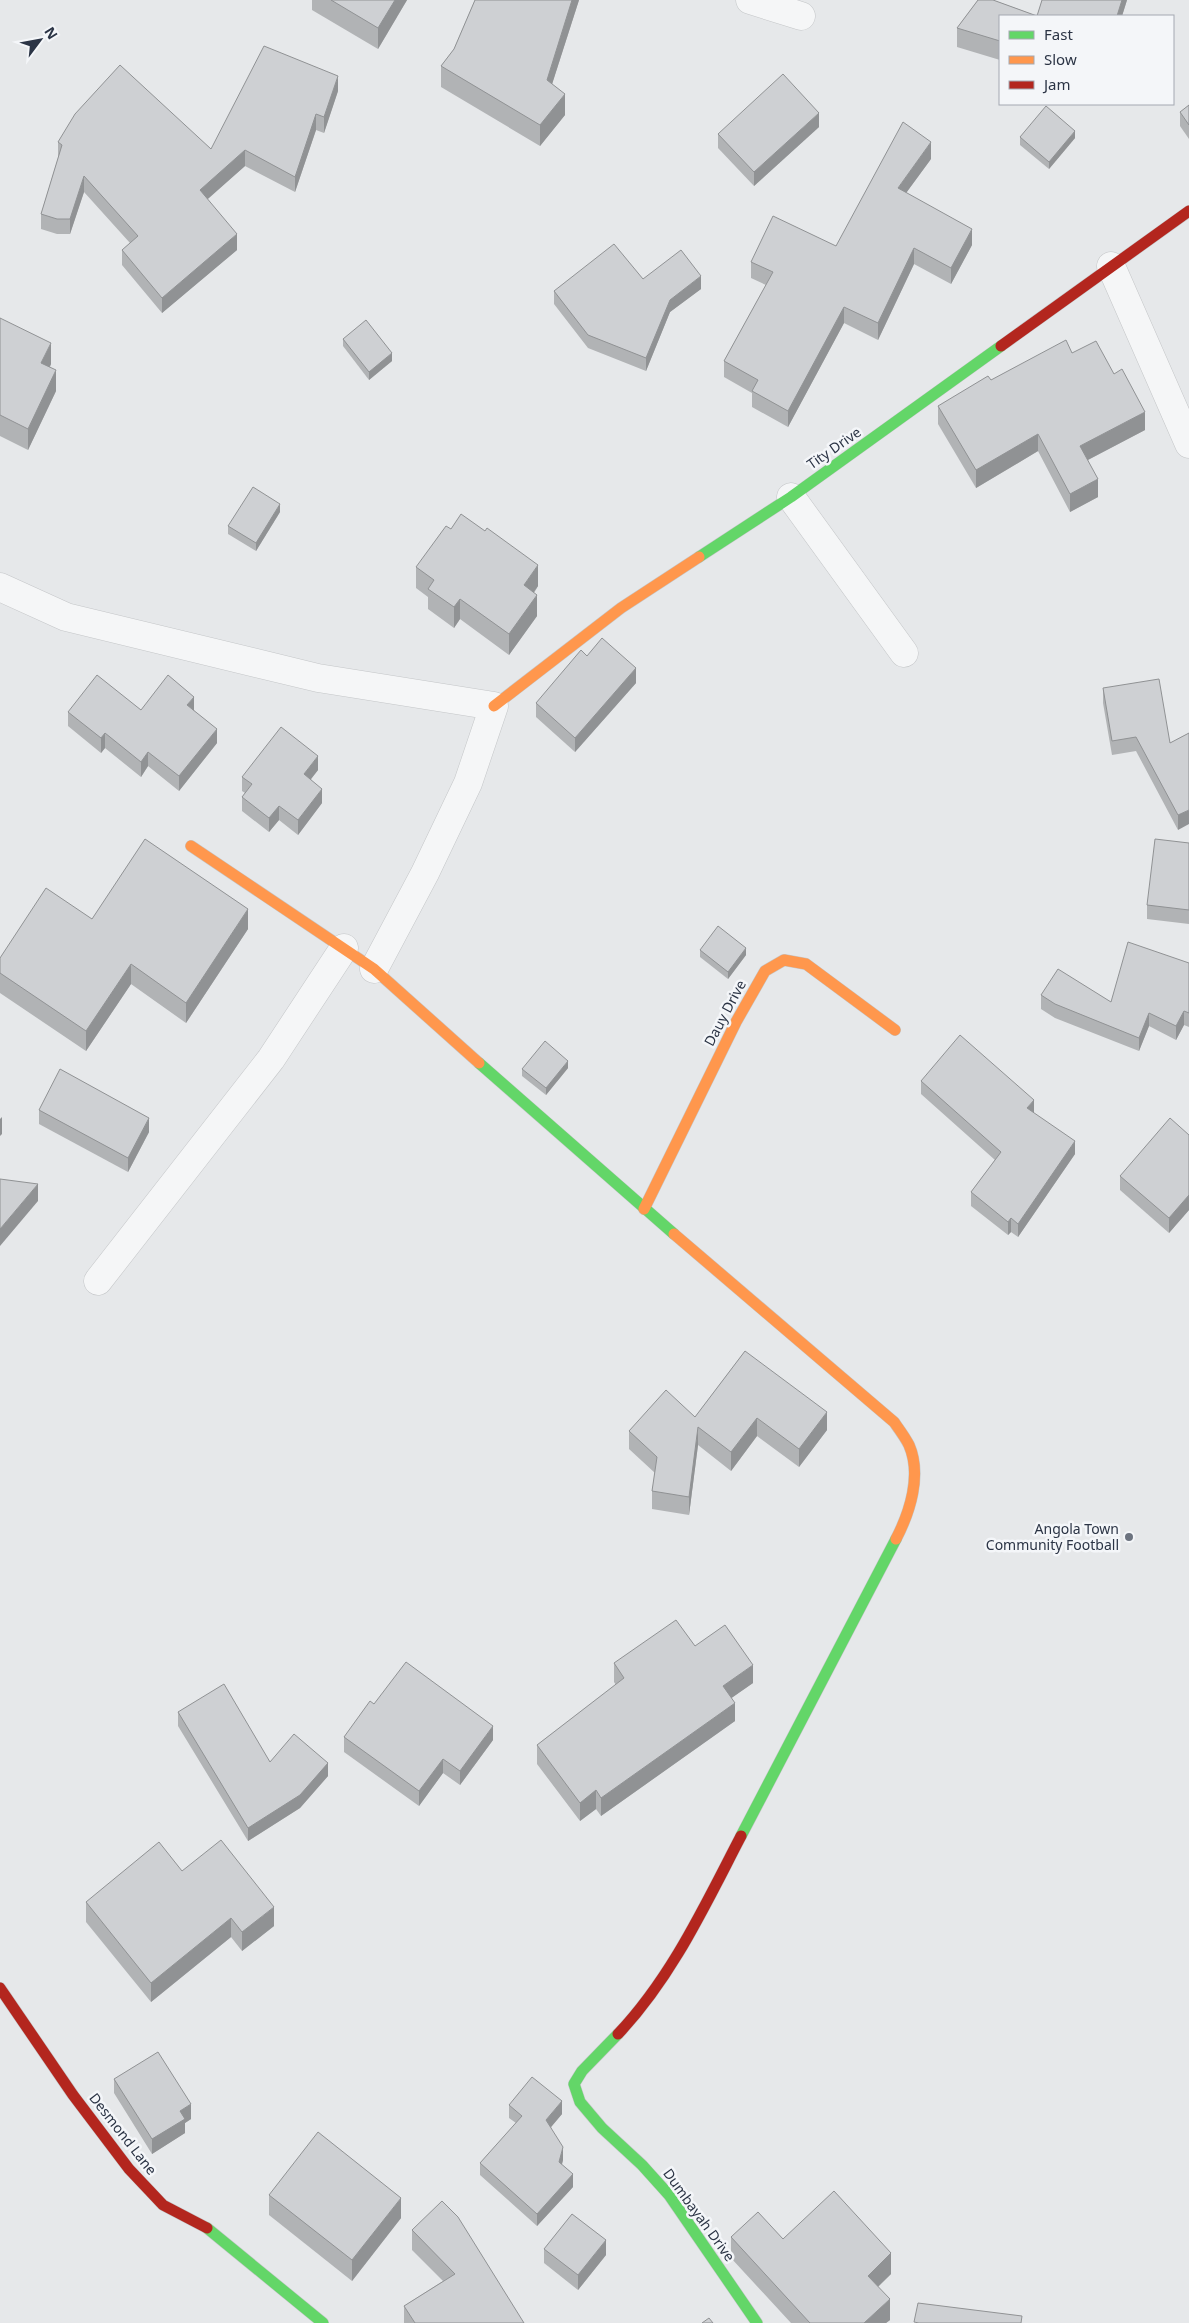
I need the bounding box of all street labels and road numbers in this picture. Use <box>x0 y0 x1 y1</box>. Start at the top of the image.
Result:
street label: Tity Drive <box>803 422 865 473</box>
street label: Dauy Drive <box>699 976 750 1049</box>
street label: Desmond Lane <box>85 2089 161 2179</box>
street label: Dumbayah Drive <box>659 2164 740 2265</box>

